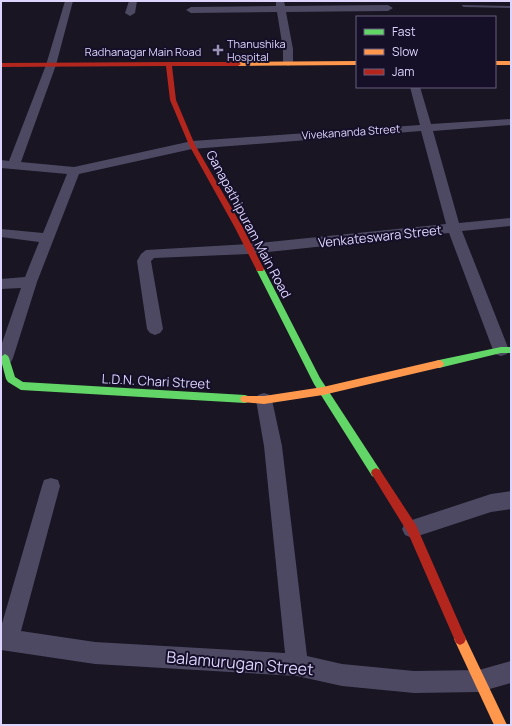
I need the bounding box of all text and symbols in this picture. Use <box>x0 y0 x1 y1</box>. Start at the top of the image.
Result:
legend <box>356 16 496 88</box>
text: Fast <box>392 23 416 40</box>
place label: Thanushika Hospital <box>227 36 286 64</box>
text: Slow <box>392 43 418 60</box>
street label: Radhanagar Main Road <box>85 44 201 59</box>
marker: Thanushika Hospital <box>212 44 224 56</box>
text: Jam <box>392 63 414 80</box>
street label: Vivekananda Street <box>301 121 401 142</box>
street label: Ganapathipuram Main Road <box>202 147 296 301</box>
street label: Venkateswara Street <box>317 221 443 251</box>
street label: L.D.N. Chari Street <box>101 369 211 393</box>
street label: Balamurugan Street <box>165 646 315 680</box>

